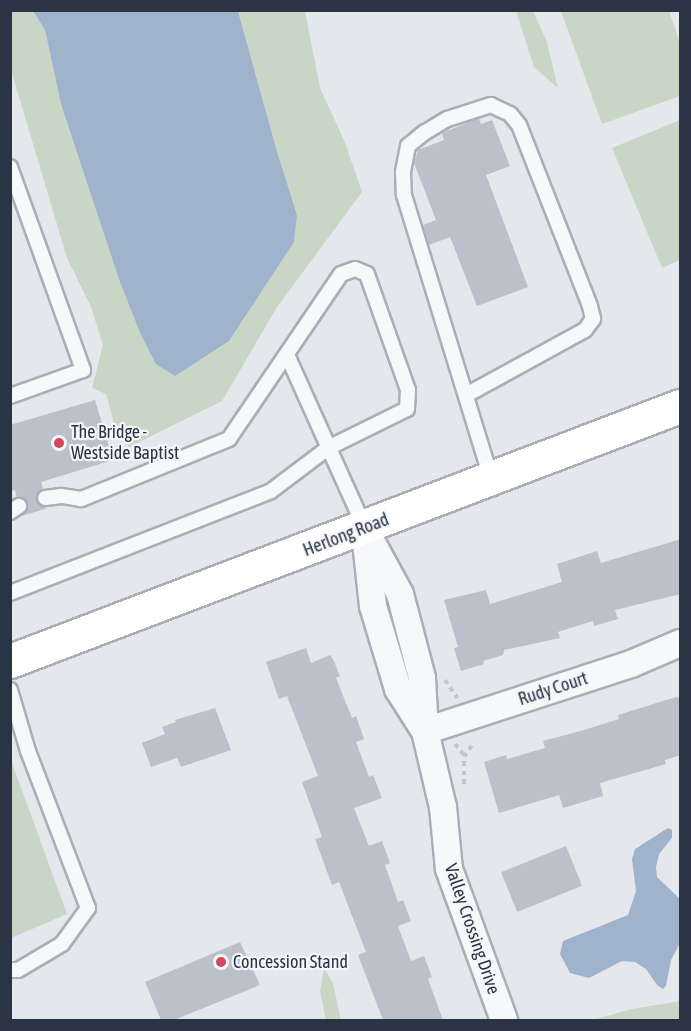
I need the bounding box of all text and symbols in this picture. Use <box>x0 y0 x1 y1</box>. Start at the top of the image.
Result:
place label: The Bridge - Westside Baptist <box>71 422 179 464</box>
marker: The Bridge - Westside Baptist <box>52 436 66 450</box>
street label: Herlong Road <box>300 509 392 561</box>
street label: Rudy Court <box>516 668 590 710</box>
street label: Valley Crossing Drive <box>440 861 504 997</box>
place label: Concession Stand <box>233 951 348 973</box>
marker: Concession Stand <box>214 955 228 969</box>

